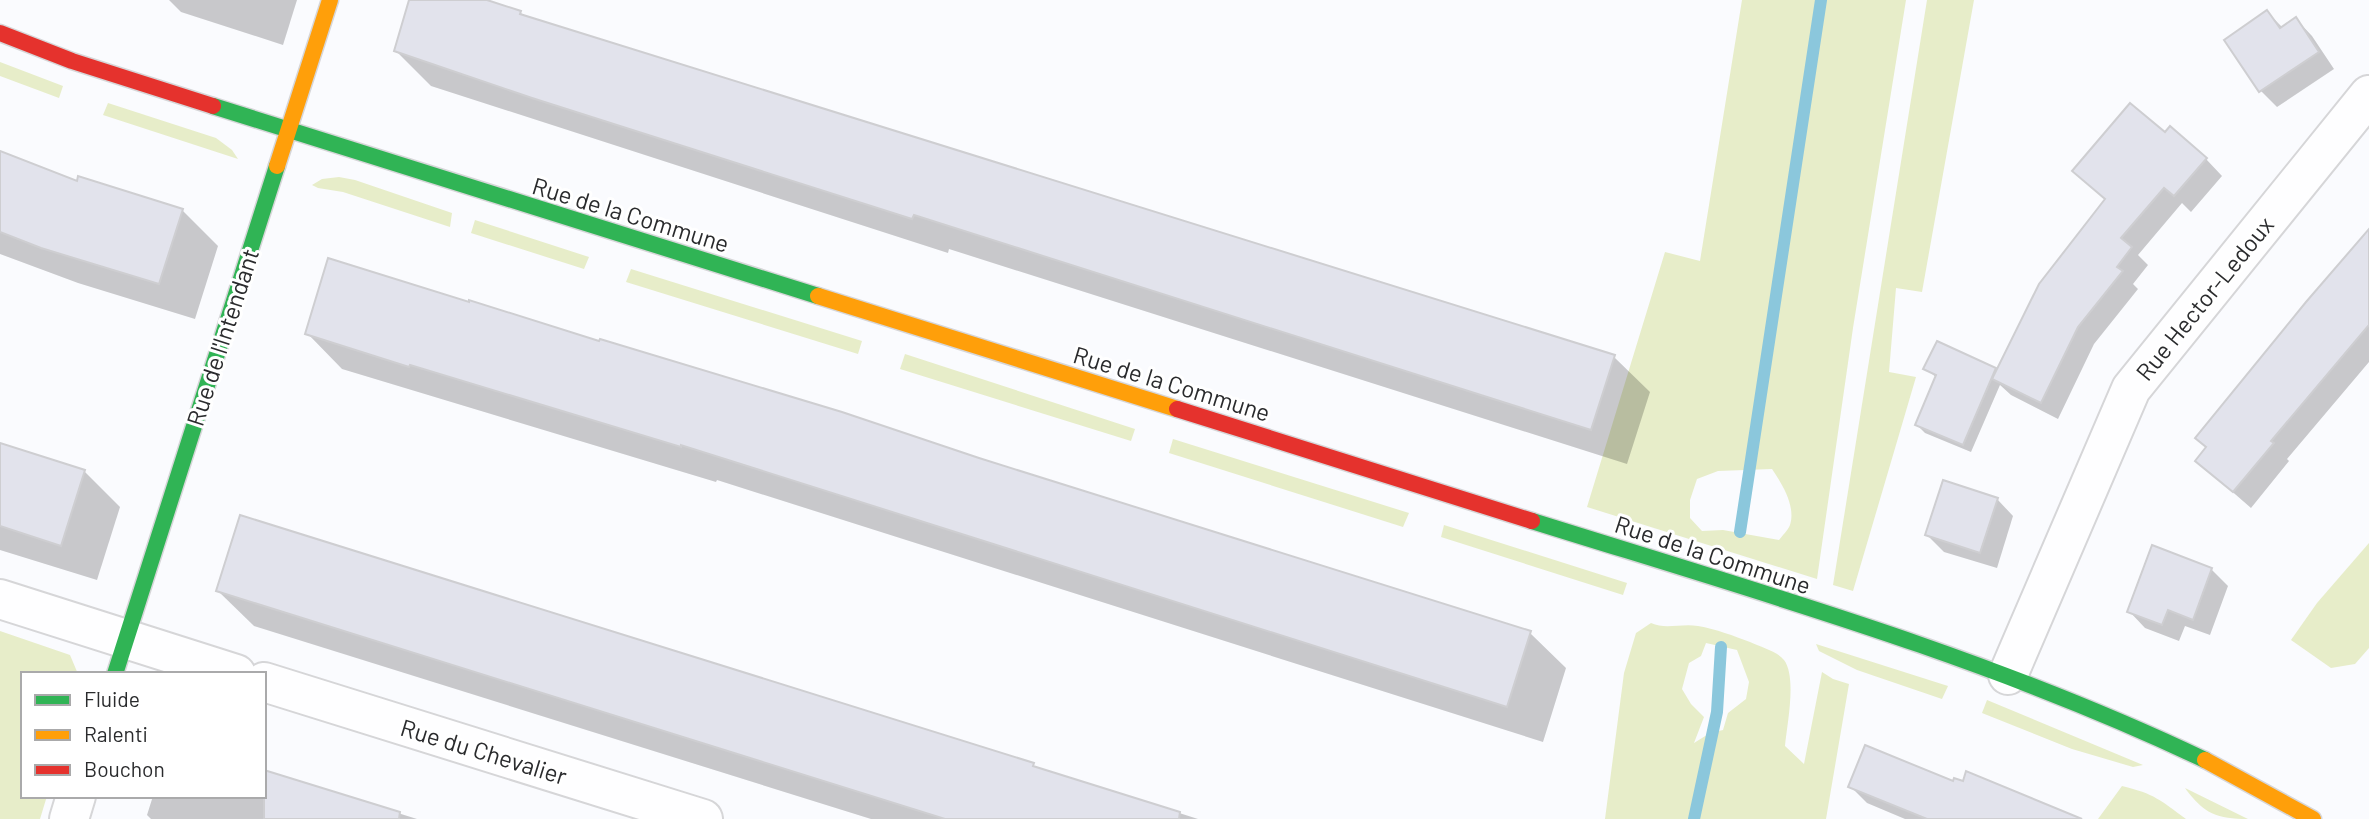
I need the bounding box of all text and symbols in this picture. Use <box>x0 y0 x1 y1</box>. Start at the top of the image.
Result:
street label: Rue de la Commune <box>529 170 733 258</box>
street label: Rue Hector-Ledoux <box>2129 210 2279 386</box>
street label: Rue de l'Intendant <box>180 245 264 429</box>
street label: Rue de la Commune <box>1070 339 1274 427</box>
street label: Rue de la Commune <box>1611 509 1815 599</box>
legend <box>21 672 266 798</box>
text: Fluide <box>84 686 140 711</box>
street label: Rue du Chevalier <box>397 712 571 790</box>
text: Ralenti <box>84 721 148 746</box>
text: Bouchon <box>84 756 165 781</box>

